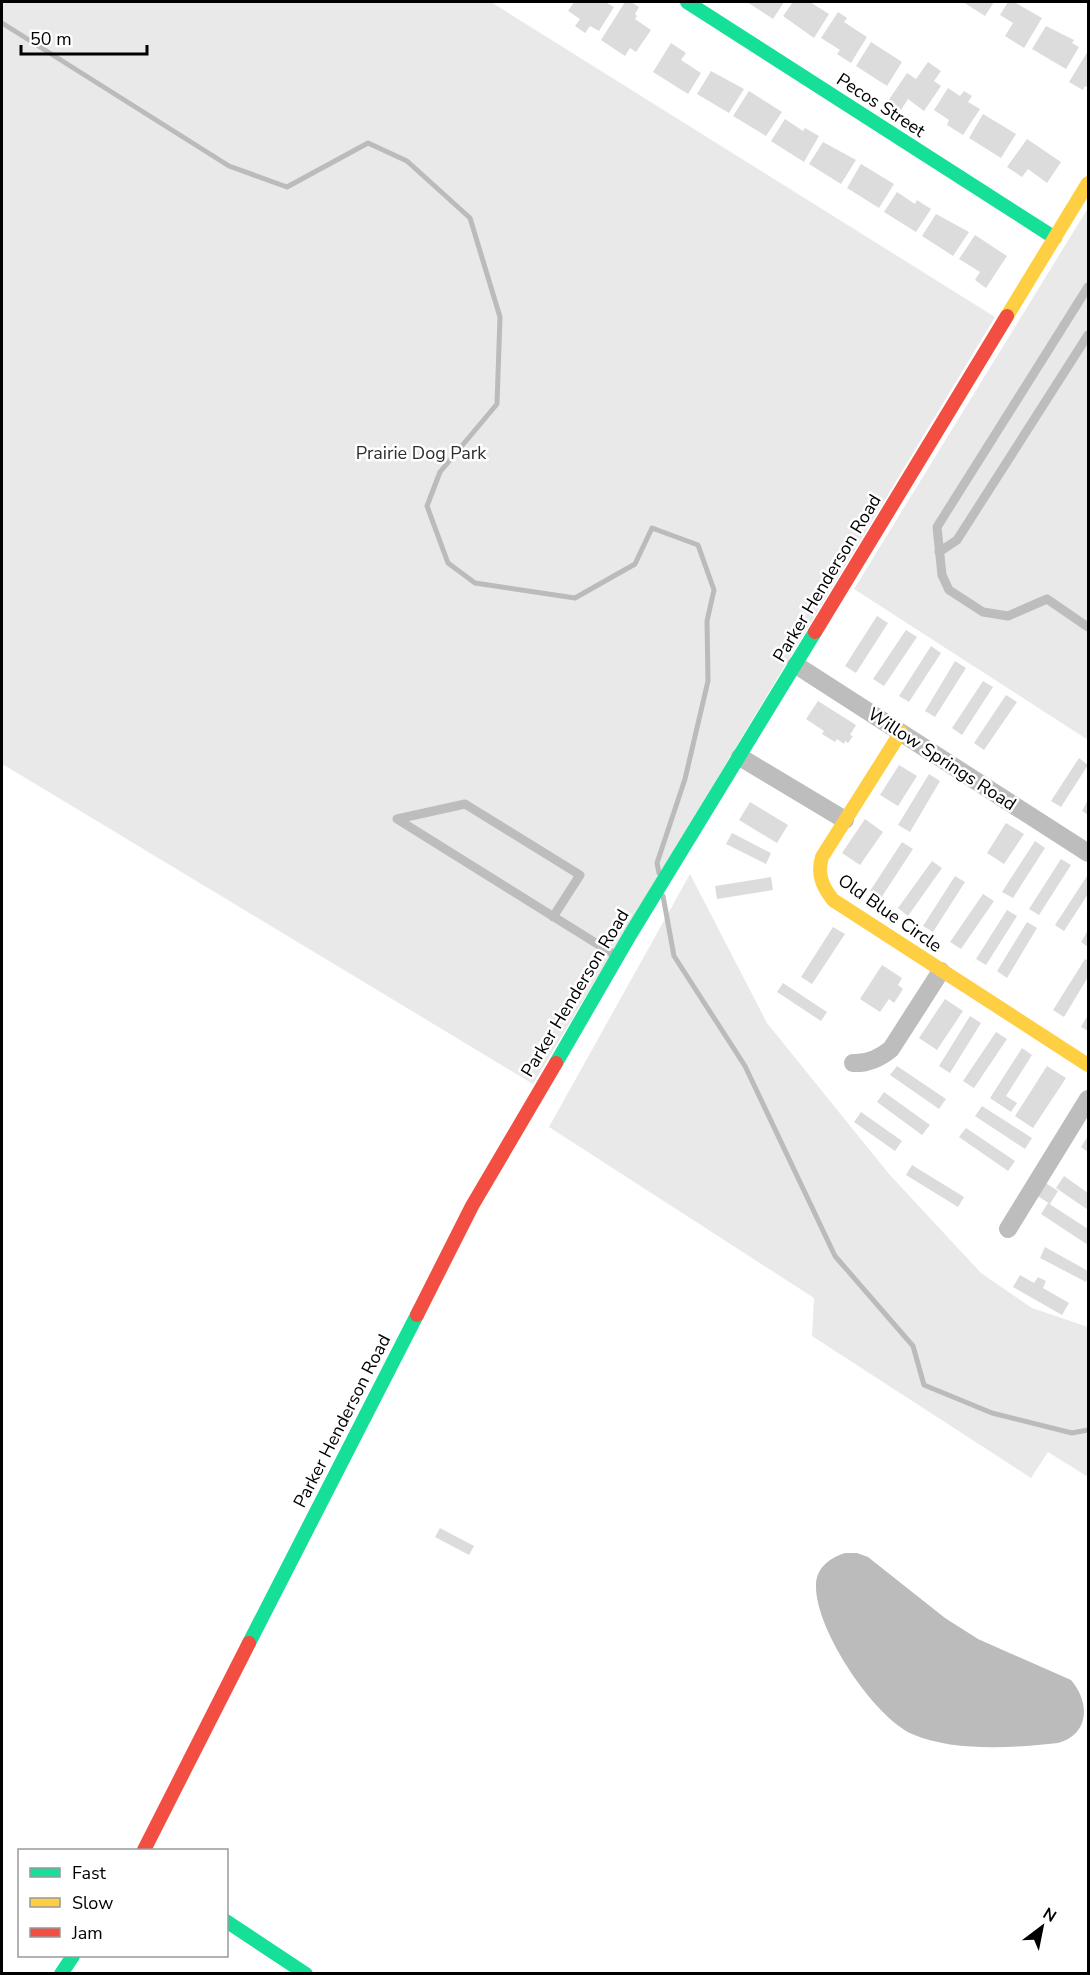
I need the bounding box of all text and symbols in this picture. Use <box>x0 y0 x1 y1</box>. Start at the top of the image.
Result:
scale bar <box>21 18 147 56</box>
text: 50 m <box>30 27 72 51</box>
street label: Pecos Street <box>832 67 931 143</box>
park label: Prairie Dog Park <box>356 441 487 465</box>
street label: Parker Henderson Road <box>767 490 887 666</box>
street label: Willow Springs Road <box>863 702 1021 816</box>
street label: Old Blue Circle <box>833 868 947 958</box>
street label: Parker Henderson Road <box>515 905 635 1081</box>
street label: Parker Henderson Road <box>288 1330 396 1512</box>
legend <box>18 1849 228 1957</box>
text: Fast <box>72 1861 107 1885</box>
text: Slow <box>72 1891 113 1915</box>
north arrow <box>1012 1897 1072 1957</box>
text: N <box>1039 1903 1060 1928</box>
text: Jam <box>71 1921 103 1945</box>

